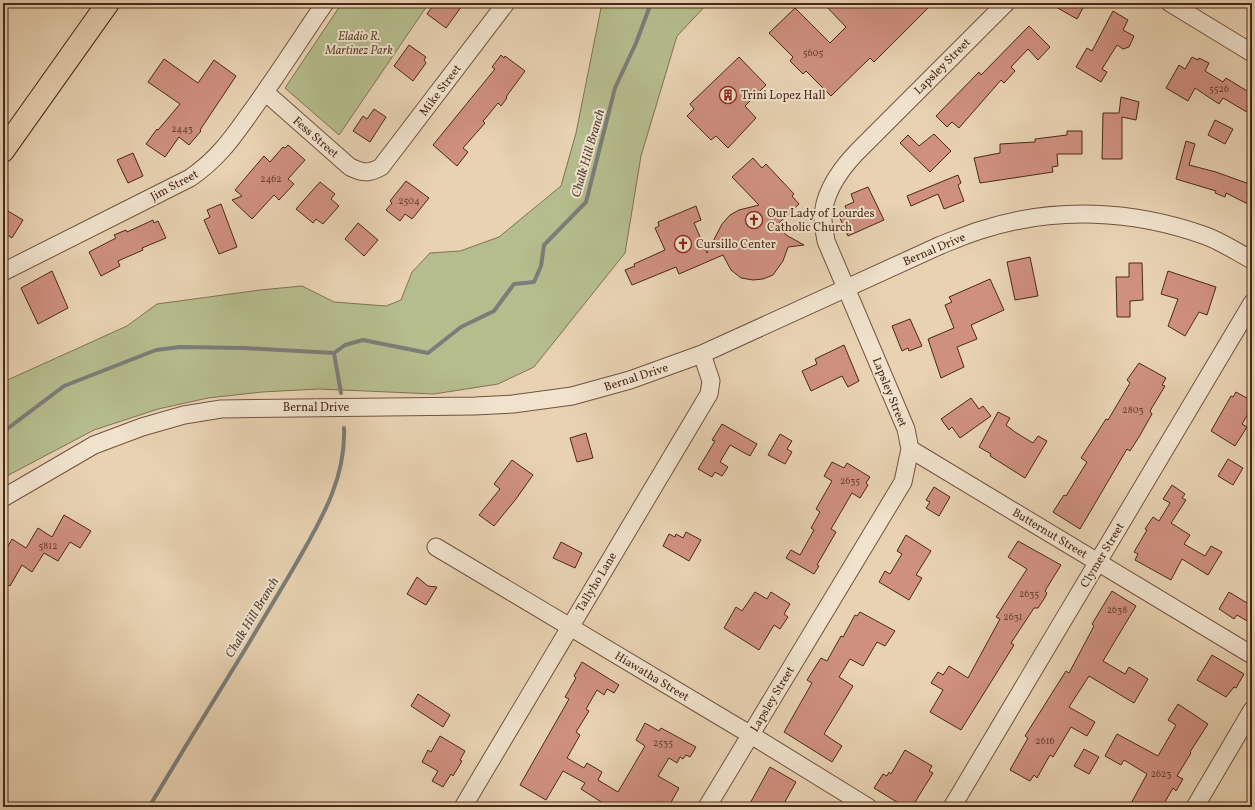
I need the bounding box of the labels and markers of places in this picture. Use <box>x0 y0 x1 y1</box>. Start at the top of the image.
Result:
building icon: Trini Lopez Hall <box>718 85 738 105</box>
place label: Trini Lopez Hall <box>741 88 826 104</box>
place label: Our Lady of Lourdes Catholic Church <box>767 206 875 236</box>
church icon: Our Lady of Lourdes Catholic Church <box>744 210 764 230</box>
church icon: Cursillo Center <box>673 234 693 254</box>
place label: Cursillo Center <box>696 237 776 253</box>

